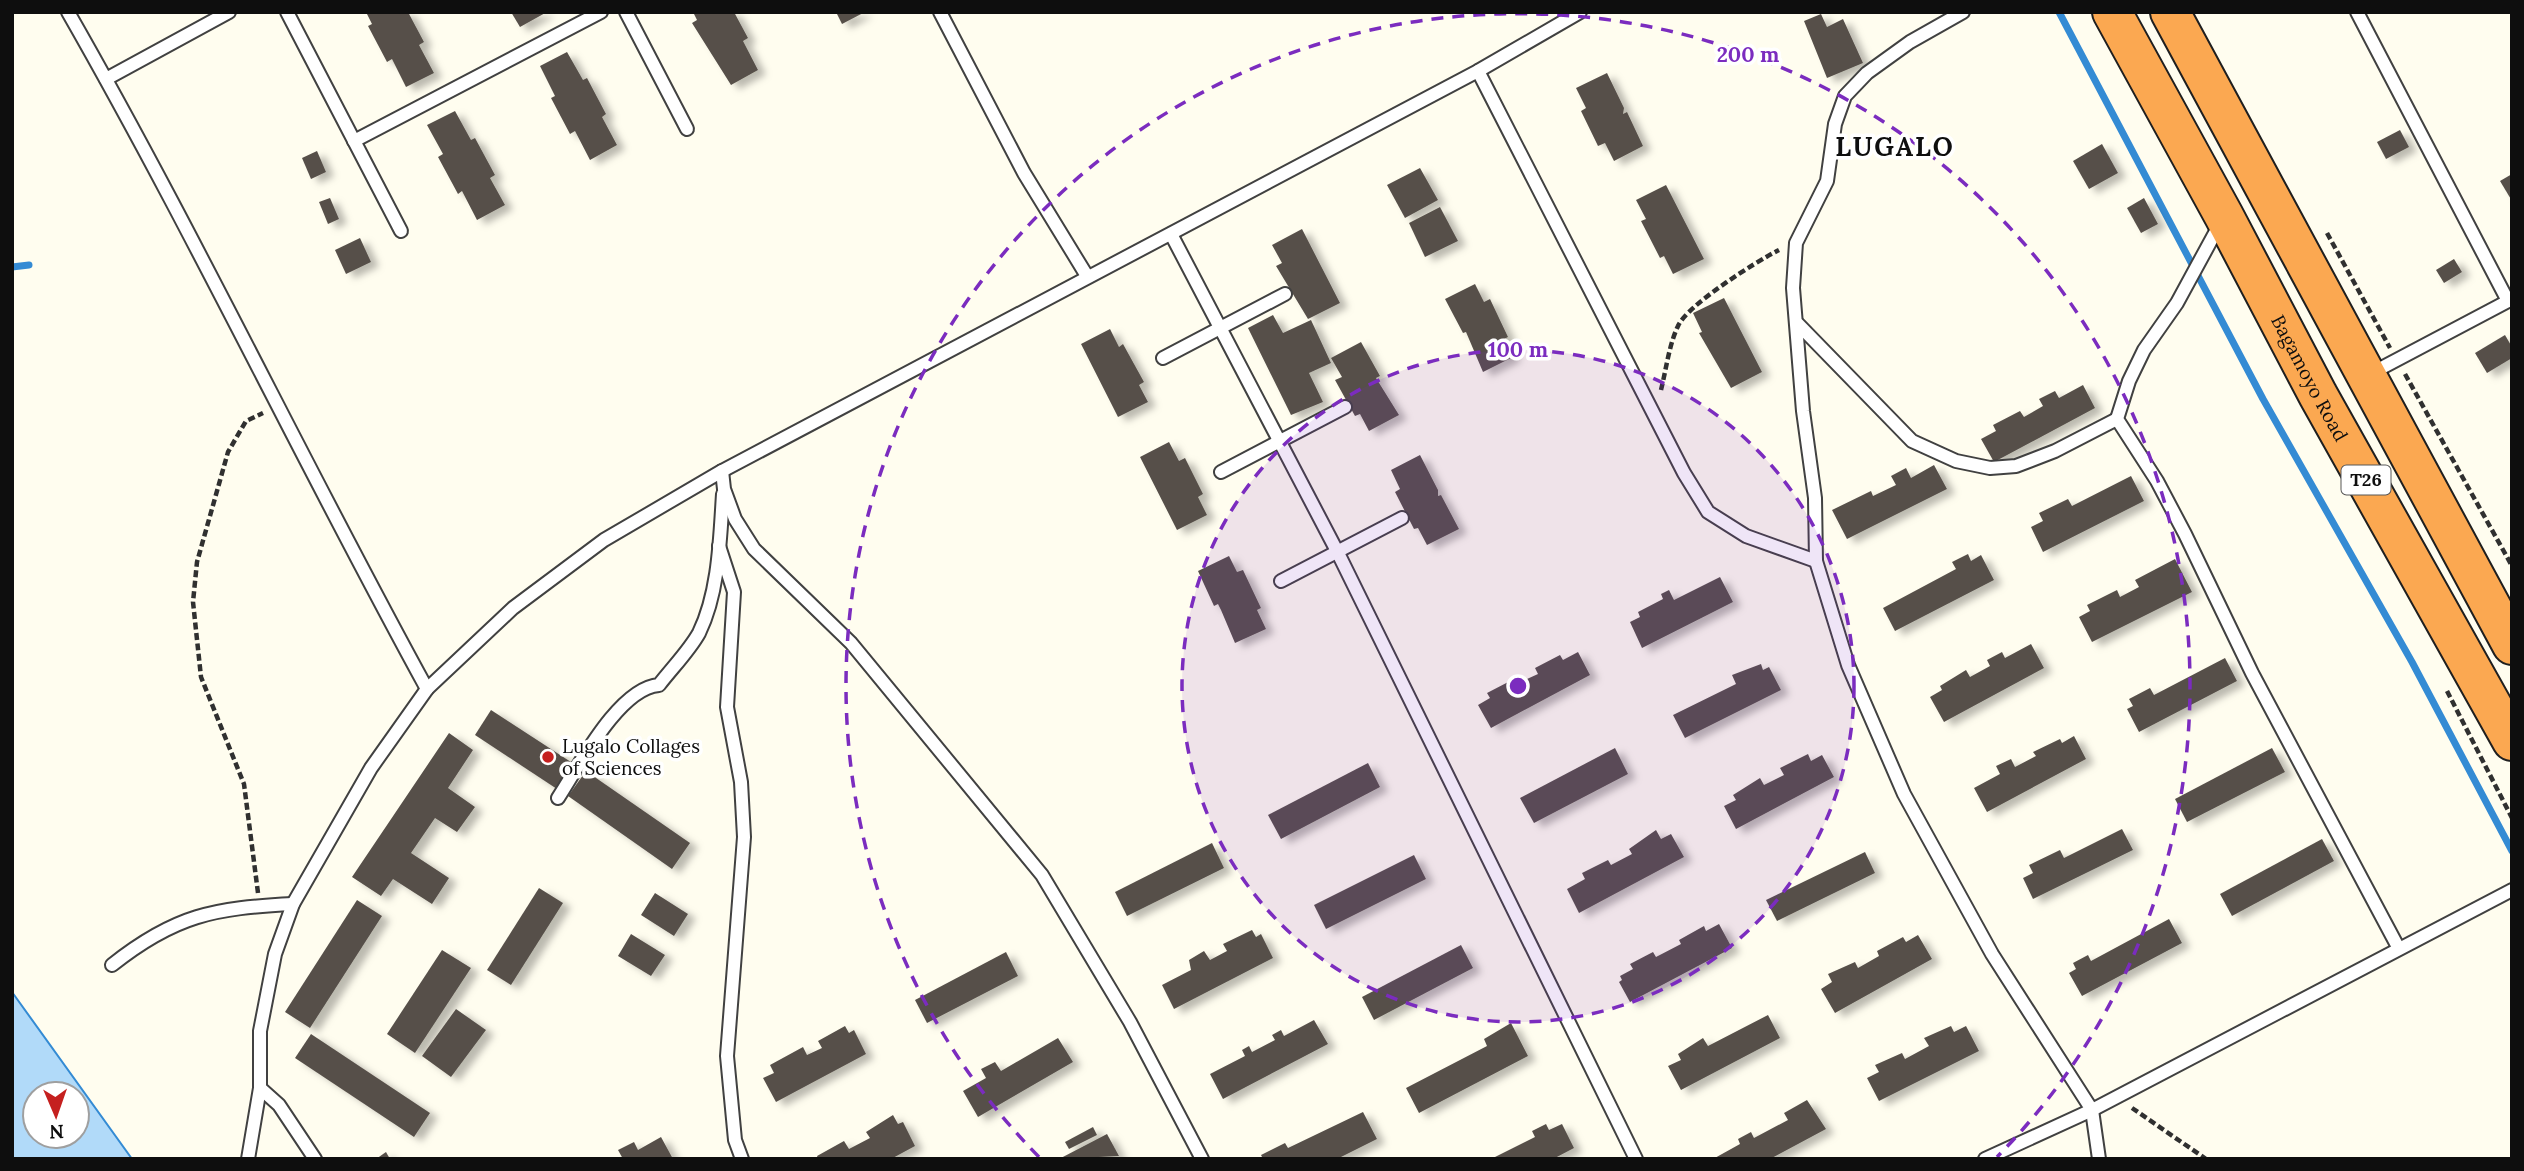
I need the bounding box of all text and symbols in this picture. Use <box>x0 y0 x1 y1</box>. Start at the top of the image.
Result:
text: 200 m <box>1717 41 1779 68</box>
district label: LUGALO <box>1835 130 1955 163</box>
street label: Bagamoyo Road <box>2266 311 2353 445</box>
text: 100 m <box>1488 336 1548 363</box>
road number: T26 <box>2342 466 2390 494</box>
centre of rings <box>1506 674 1530 698</box>
place label: Lugalo Collages of Sciences <box>562 734 700 780</box>
marker: Lugalo Collages of Sciences <box>540 749 556 765</box>
north arrow <box>21 1080 91 1150</box>
text: N <box>49 1120 64 1144</box>

